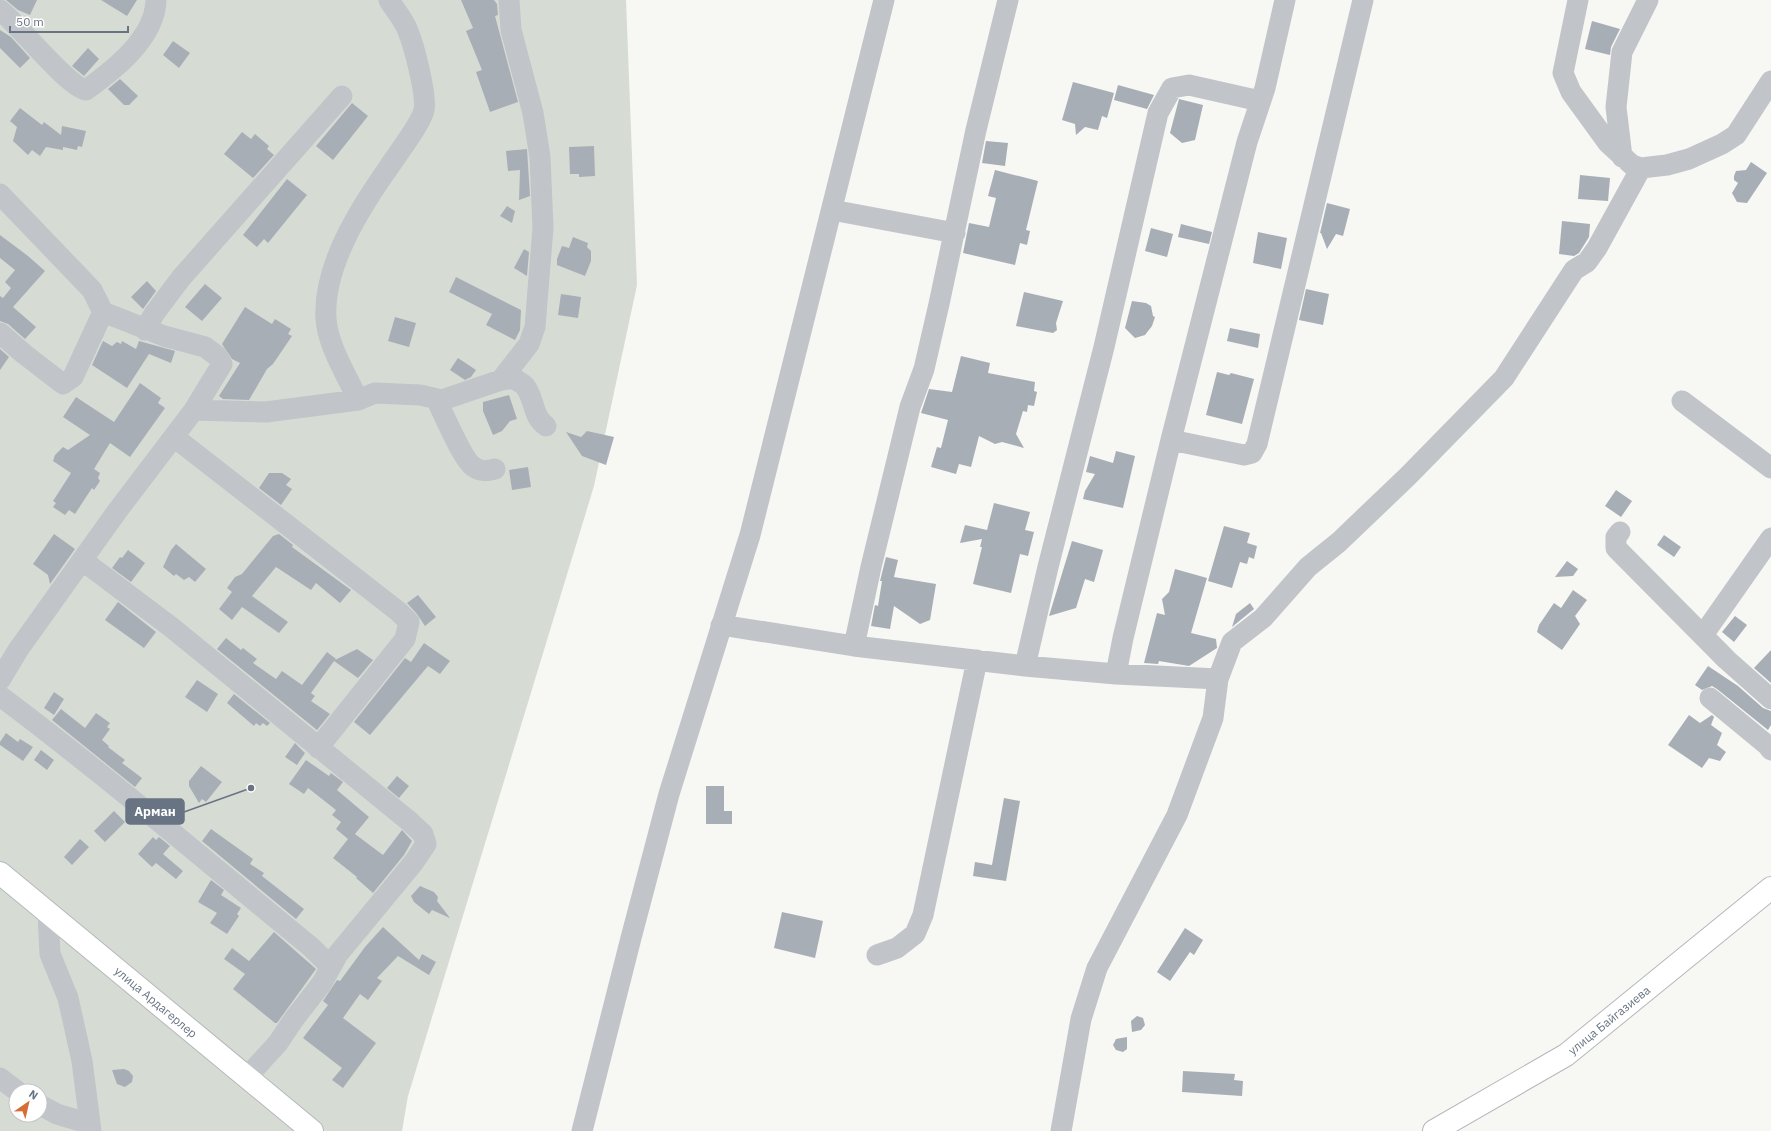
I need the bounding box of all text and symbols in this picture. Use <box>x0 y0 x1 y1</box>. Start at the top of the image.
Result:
scale bar <box>10 8 128 34</box>
text: 50 m <box>16 14 44 29</box>
callout: Арман <box>126 799 184 824</box>
text: Арман <box>134 803 176 820</box>
street label: улица Ардагерлер <box>112 963 200 1041</box>
street label: улица Байгазиева <box>1565 982 1654 1058</box>
north arrow <box>8 1083 48 1123</box>
text: N <box>26 1087 41 1103</box>

